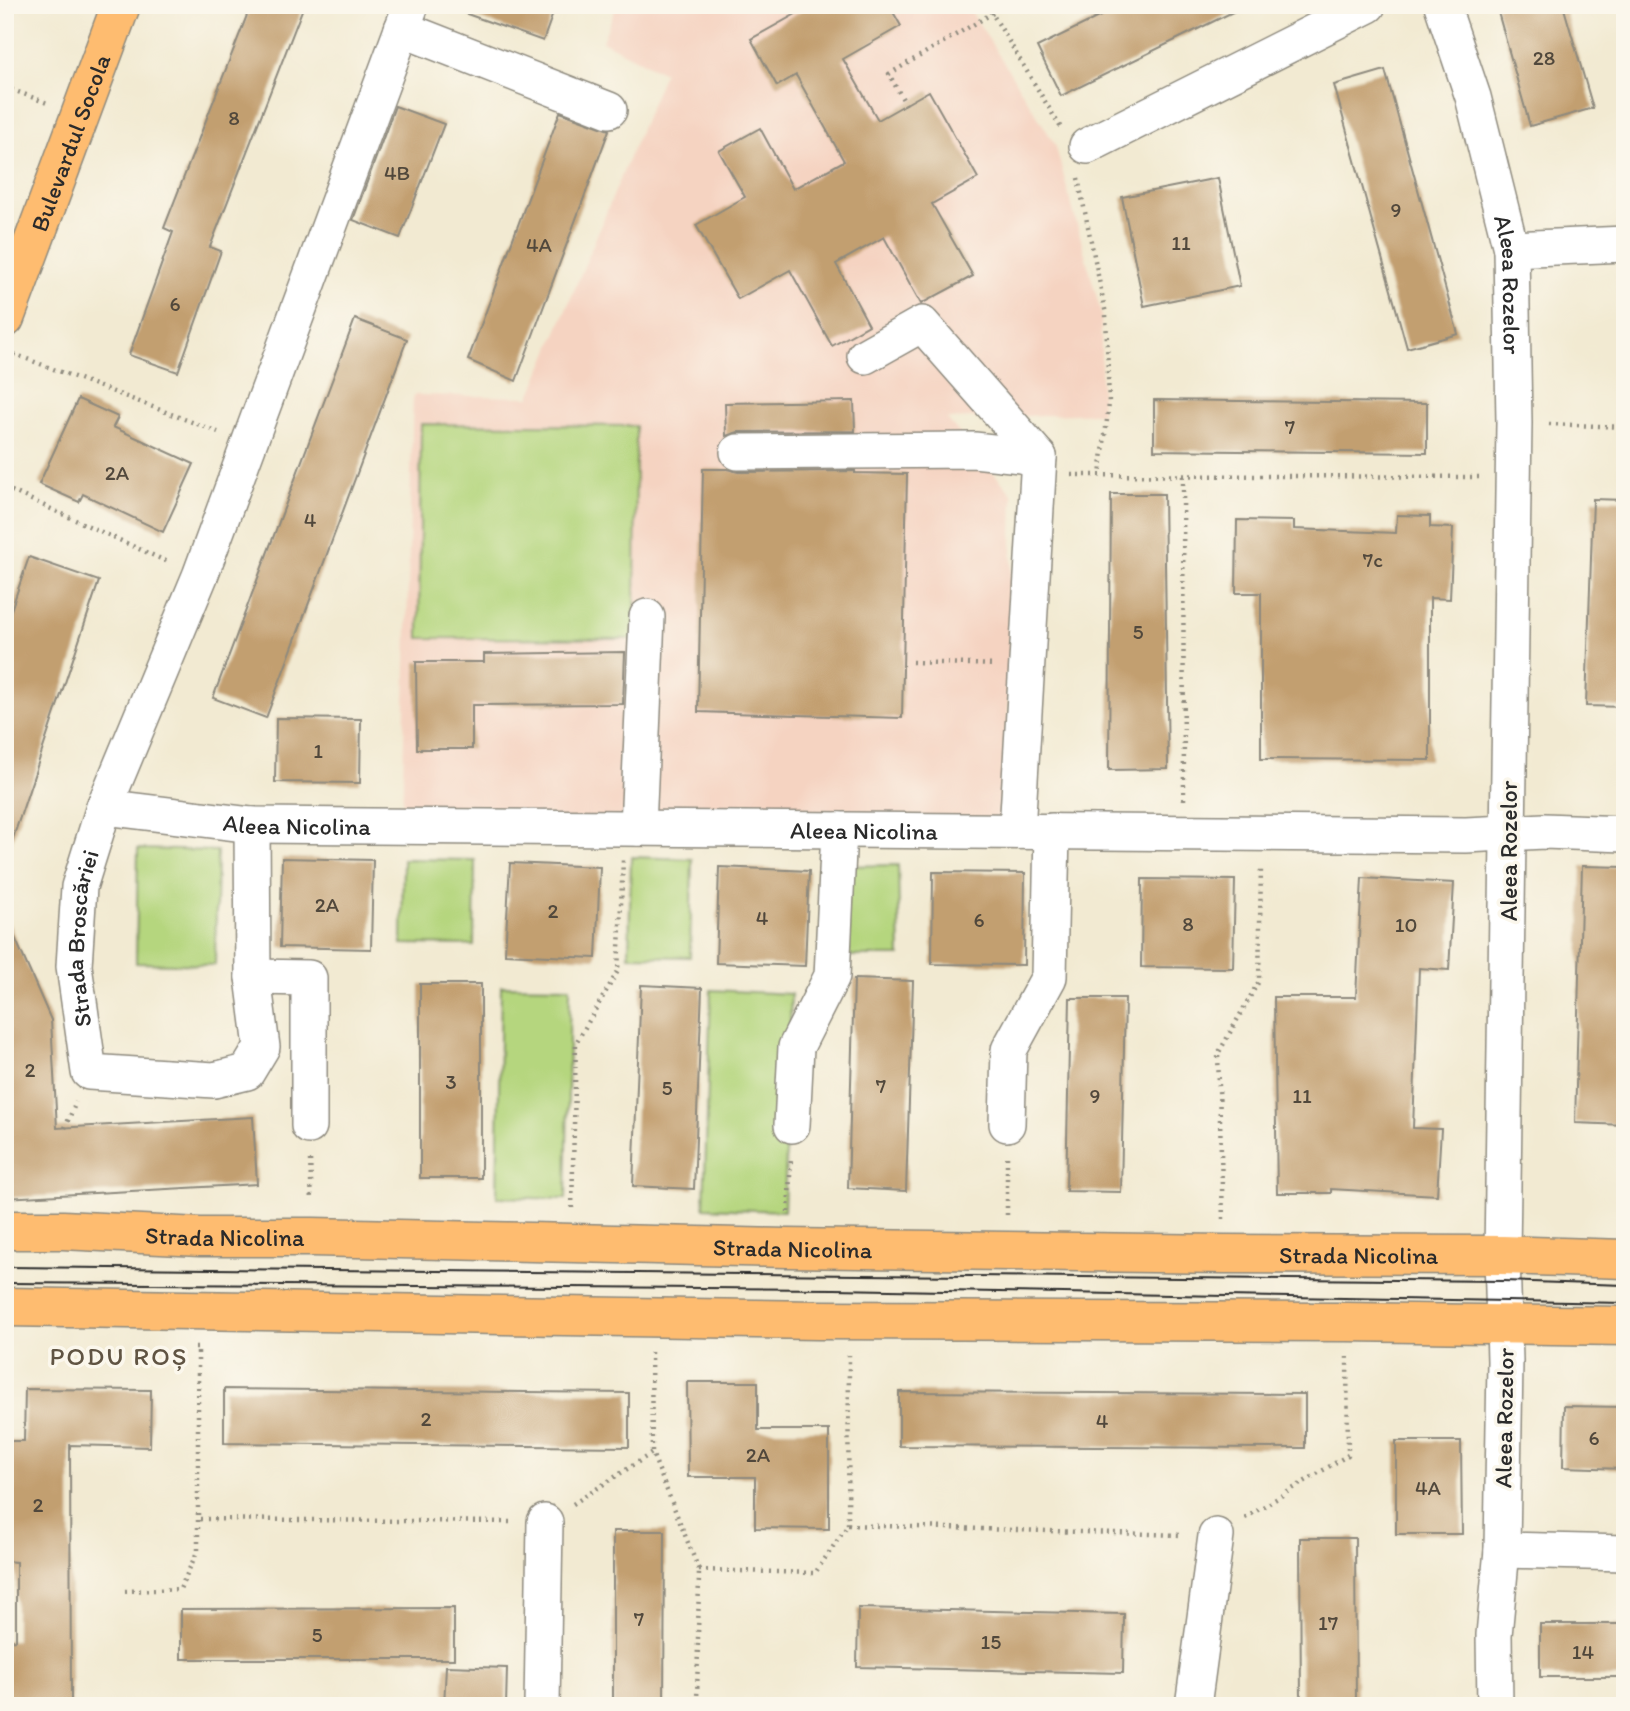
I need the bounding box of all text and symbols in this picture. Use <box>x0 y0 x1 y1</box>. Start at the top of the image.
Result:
house number: 28 <box>1533 45 1555 70</box>
street label: Bulevardul Socola <box>24 49 116 236</box>
house number: 8 <box>228 105 240 130</box>
house number: 4B <box>384 160 410 185</box>
house number: 9 <box>1391 197 1401 222</box>
street label: Aleea Rozelor <box>1488 212 1527 355</box>
house number: 11 <box>1171 230 1191 255</box>
house number: 4A <box>526 232 553 257</box>
house number: 6 <box>169 291 181 316</box>
house number: 7 <box>1285 414 1295 439</box>
house number: 2A <box>105 460 130 485</box>
house number: 4 <box>304 507 317 532</box>
house number: 7c <box>1363 547 1383 572</box>
house number: 5 <box>1132 619 1144 644</box>
house number: 1 <box>313 738 323 763</box>
street label: Aleea Rozelor <box>1494 780 1523 921</box>
street label: Aleea Nicolina <box>221 807 371 840</box>
street label: Aleea Nicolina <box>790 815 938 845</box>
street label: Strada Broscăriei <box>59 846 104 1029</box>
house number: 2A <box>315 892 340 917</box>
house number: 2 <box>547 898 559 923</box>
house number: 4 <box>756 905 769 930</box>
house number: 6 <box>973 907 985 932</box>
house number: 8 <box>1182 911 1194 936</box>
house number: 10 <box>1395 912 1417 937</box>
house number: 2 <box>24 1057 36 1082</box>
house number: 3 <box>445 1069 457 1094</box>
house number: 7 <box>876 1073 886 1098</box>
house number: 5 <box>661 1075 673 1100</box>
house number: 9 <box>1090 1083 1100 1108</box>
house number: 11 <box>1292 1083 1312 1108</box>
street label: Strada Nicolina <box>145 1220 305 1252</box>
street label: Strada Nicolina <box>713 1232 873 1264</box>
street label: Strada Nicolina <box>1279 1240 1439 1269</box>
district label: PODU ROȘ <box>50 1340 188 1372</box>
street label: Aleea Rozelor <box>1488 1347 1520 1488</box>
house number: 2 <box>420 1406 432 1431</box>
house number: 4 <box>1096 1408 1109 1433</box>
house number: 6 <box>1588 1425 1600 1450</box>
house number: 2A <box>746 1442 771 1467</box>
house number: 4A <box>1415 1475 1442 1500</box>
house number: 2 <box>32 1492 44 1517</box>
house number: 7 <box>634 1606 644 1631</box>
house number: 17 <box>1318 1610 1338 1635</box>
house number: 5 <box>311 1622 323 1647</box>
house number: 15 <box>981 1629 1001 1654</box>
house number: 14 <box>1572 1639 1595 1664</box>

